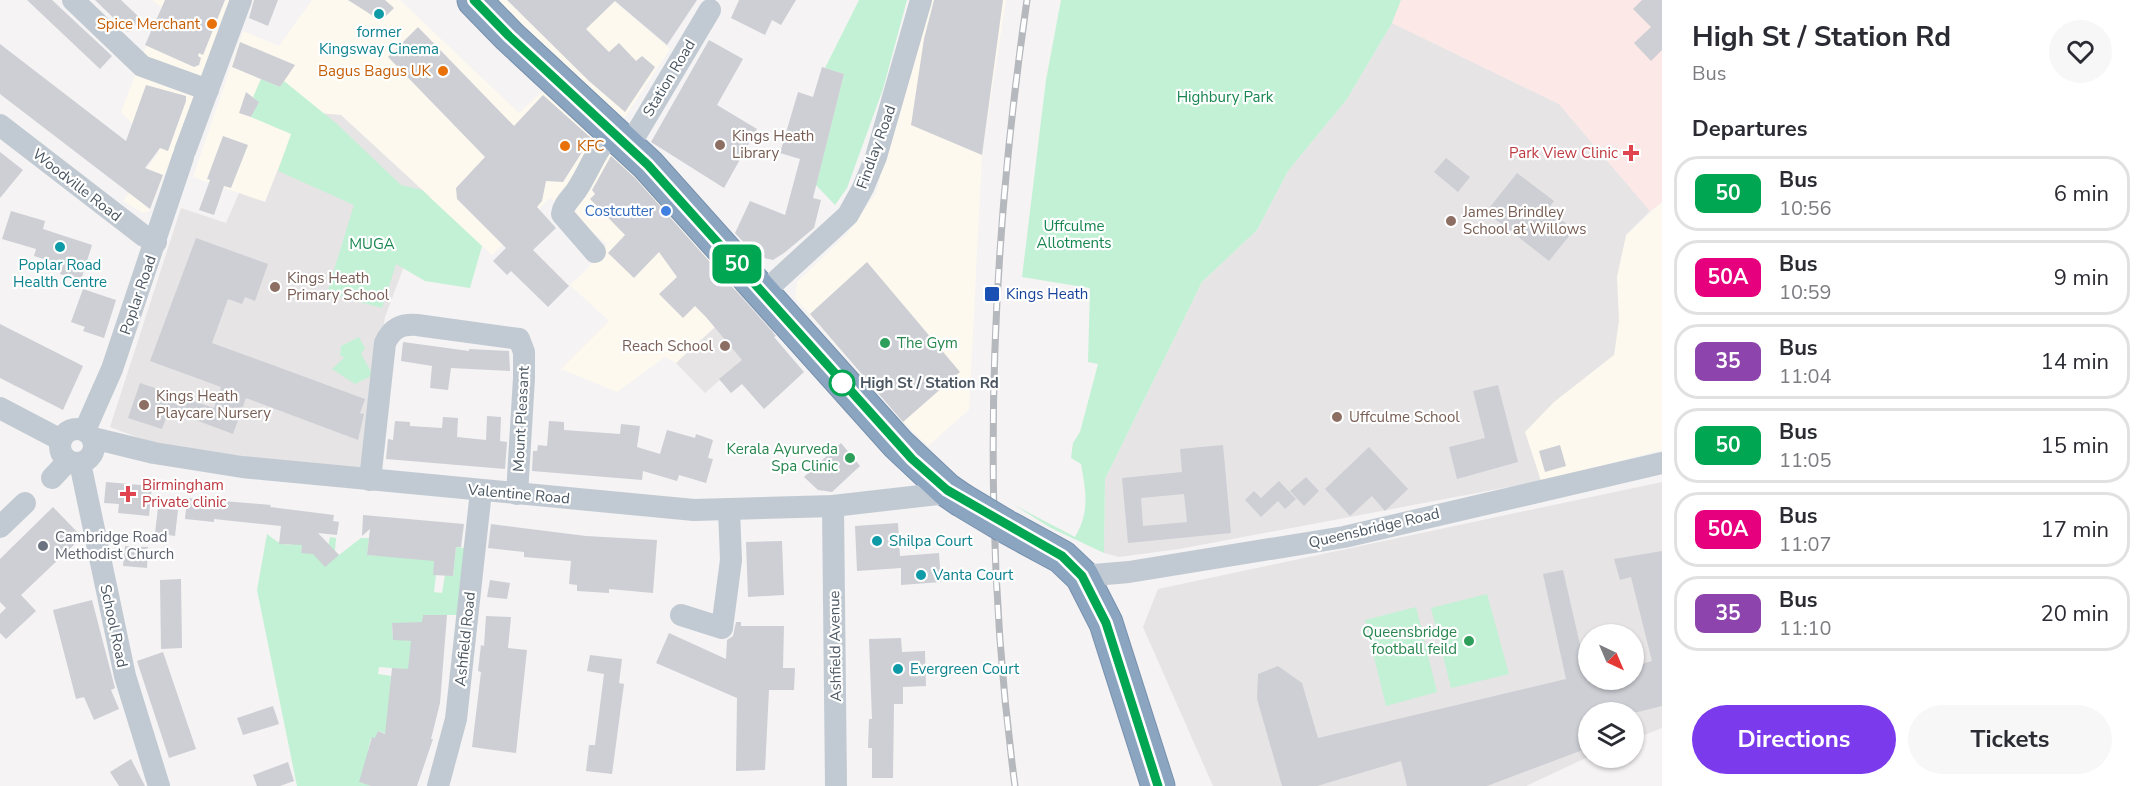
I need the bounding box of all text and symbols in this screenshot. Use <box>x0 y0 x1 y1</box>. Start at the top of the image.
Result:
marker: former Kingsway Cinema <box>372 7 386 21</box>
place label: Spice Merchant <box>97 14 201 34</box>
marker: Spice Merchant <box>205 17 219 31</box>
text: High St / Station Rd <box>1692 18 1951 56</box>
button: heart <box>2049 20 2112 83</box>
place label: former Kingsway Cinema <box>319 22 439 59</box>
street label: Station Road <box>638 36 700 120</box>
text: Bus <box>1692 60 1726 87</box>
place label: Bagus Bagus UK <box>318 61 432 81</box>
marker: Bagus Bagus UK <box>436 64 450 78</box>
park label: Highbury Park <box>1177 87 1274 107</box>
street label: Findlay Road <box>852 102 900 192</box>
text: Departures <box>1692 114 1807 144</box>
place label: Kings Heath Library <box>732 126 814 163</box>
place label: KFC <box>577 136 604 156</box>
marker: Kings Heath Library <box>713 138 727 152</box>
marker: KFC <box>558 139 572 153</box>
place label: Park View Clinic <box>1509 143 1618 163</box>
street label: Woodville Road <box>28 144 126 226</box>
marker: Park View Clinic <box>1622 144 1640 162</box>
text: Bus <box>1779 165 1818 195</box>
text: 50 <box>1715 179 1741 207</box>
text: 6 min <box>2054 179 2109 209</box>
text: 10:56 <box>1779 195 1832 222</box>
place label: Costcutter <box>585 201 655 221</box>
place label: James Brindley School at Willows <box>1462 202 1586 239</box>
marker: Costcutter <box>659 204 673 218</box>
marker: James Brindley School at Willows <box>1444 214 1458 228</box>
park label: Uffculme Allotments <box>1036 216 1112 253</box>
park label: MUGA <box>349 234 395 254</box>
marker: Poplar Road Health Centre <box>53 240 67 254</box>
line badge: 50 <box>710 244 764 284</box>
text: Bus <box>1779 249 1818 279</box>
text: 50 <box>724 250 750 278</box>
street label: Poplar Road <box>115 253 161 337</box>
place label: Poplar Road Health Centre <box>13 255 107 292</box>
text: 50A <box>1708 263 1748 291</box>
text: 9 min <box>2054 263 2109 293</box>
place label: Kings Heath Primary School <box>287 268 390 305</box>
text: 10:59 <box>1779 279 1832 306</box>
marker: Kings Heath Primary School <box>268 280 282 294</box>
place label: Kings Heath <box>1006 284 1088 304</box>
marker: Kings Heath <box>983 285 1001 303</box>
place label: The Gym <box>897 333 958 353</box>
text: Bus <box>1779 333 1818 363</box>
place label: Reach School <box>622 336 714 356</box>
marker: The Gym <box>878 336 892 350</box>
marker: Reach School <box>718 339 732 353</box>
text: 35 <box>1715 347 1741 375</box>
text: 14 min <box>2041 347 2109 377</box>
text: 11:04 <box>1779 363 1832 390</box>
street label: Mount Pleasant <box>508 365 534 472</box>
marker: High St / Station Rd <box>829 370 855 396</box>
place label: High St / Station Rd <box>860 373 999 393</box>
place label: Kings Heath Playcare Nursery <box>156 386 271 423</box>
marker: Kings Heath Playcare Nursery <box>137 398 151 412</box>
place label: Uffculme School <box>1349 407 1460 427</box>
marker: Uffculme School <box>1330 410 1344 424</box>
text: Bus <box>1779 417 1818 447</box>
text: 50 <box>1715 431 1741 459</box>
text: 15 min <box>2041 431 2109 461</box>
place label: Kerala Ayurveda Spa Clinic <box>727 439 838 476</box>
text: 11:05 <box>1779 447 1832 474</box>
marker: Kerala Ayurveda Spa Clinic <box>843 451 857 465</box>
place label: Birmingham Private clinic <box>142 475 227 512</box>
street label: Valentine Road <box>466 479 571 508</box>
marker: Birmingham Private clinic <box>119 485 137 503</box>
text: Bus <box>1779 501 1818 531</box>
street label: Queensbridge Road <box>1307 503 1441 553</box>
text: 50A <box>1708 515 1748 543</box>
text: 17 min <box>2041 515 2109 545</box>
place label: Cambridge Road Methodist Church <box>55 527 174 564</box>
place label: Shilpa Court <box>889 531 973 551</box>
text: 11:07 <box>1779 531 1832 558</box>
marker: Shilpa Court <box>870 534 884 548</box>
marker: Cambridge Road Methodist Church <box>36 539 50 553</box>
place label: Vanta Court <box>932 565 1014 585</box>
marker: Vanta Court <box>914 568 928 582</box>
street label: School Road <box>95 583 133 669</box>
text: Bus <box>1779 585 1818 615</box>
street label: Ashfield Avenue <box>824 590 846 702</box>
street label: Ashfield Road <box>450 591 480 687</box>
text: 35 <box>1715 599 1741 627</box>
text: 20 min <box>2041 599 2109 629</box>
text: 11:10 <box>1779 615 1832 642</box>
place label: Queensbridge football feild <box>1362 622 1457 659</box>
north arrow <box>1578 624 1644 690</box>
map controls <box>1578 624 1644 768</box>
marker: Queensbridge football feild <box>1462 634 1476 648</box>
place label: Evergreen Court <box>910 659 1020 679</box>
marker: Evergreen Court <box>891 662 905 676</box>
button: layers <box>1578 702 1644 768</box>
button: Directions <box>1692 705 1896 774</box>
button: Tickets <box>1908 705 2112 774</box>

